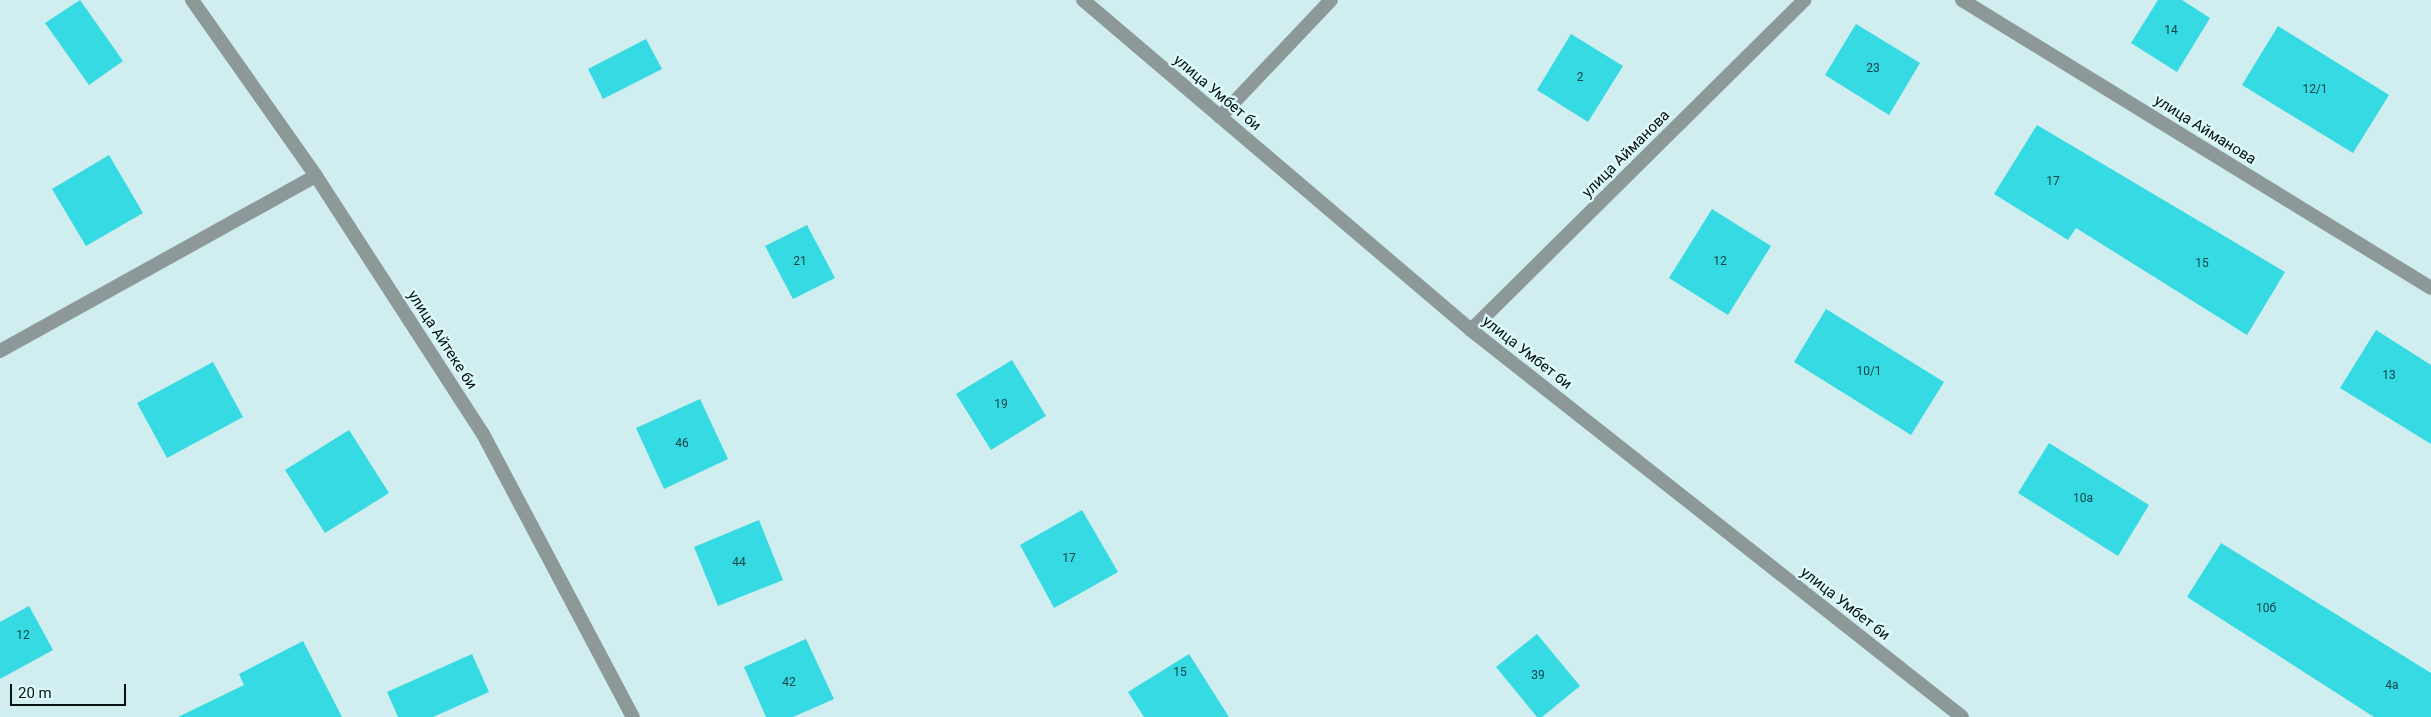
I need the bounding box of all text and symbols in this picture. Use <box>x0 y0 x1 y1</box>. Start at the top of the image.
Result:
house number: 14 <box>2164 24 2178 38</box>
street label: улица Умбет би <box>1170 51 1264 135</box>
house number: 23 <box>1866 62 1880 76</box>
house number: 2 <box>1577 71 1583 85</box>
house number: 12/1 <box>2302 83 2328 97</box>
street label: улица Айманова <box>2151 91 2259 169</box>
street label: улица Айманова <box>1578 106 1674 202</box>
house number: 17 <box>2046 175 2060 189</box>
house number: 21 <box>793 255 807 269</box>
house number: 12 <box>1713 255 1727 269</box>
house number: 15 <box>2195 257 2209 271</box>
street label: улица Айтеке би <box>403 287 481 393</box>
street label: улица Умбет би <box>1479 312 1575 394</box>
house number: 10/1 <box>1856 365 1882 379</box>
house number: 13 <box>2382 369 2396 383</box>
house number: 19 <box>994 398 1008 412</box>
house number: 46 <box>675 437 689 451</box>
house number: 10а <box>2073 492 2093 506</box>
house number: 17 <box>1062 552 1076 566</box>
house number: 44 <box>732 556 746 570</box>
street label: улица Умбет би <box>1797 563 1893 645</box>
house number: 10б <box>2256 602 2276 616</box>
house number: 12 <box>16 629 30 643</box>
house number: 15 <box>1173 666 1187 680</box>
house number: 39 <box>1531 669 1545 683</box>
scale bar <box>12 674 129 706</box>
house number: 42 <box>782 676 796 690</box>
house number: 4а <box>2385 679 2399 693</box>
text: 20 m <box>18 684 52 702</box>

